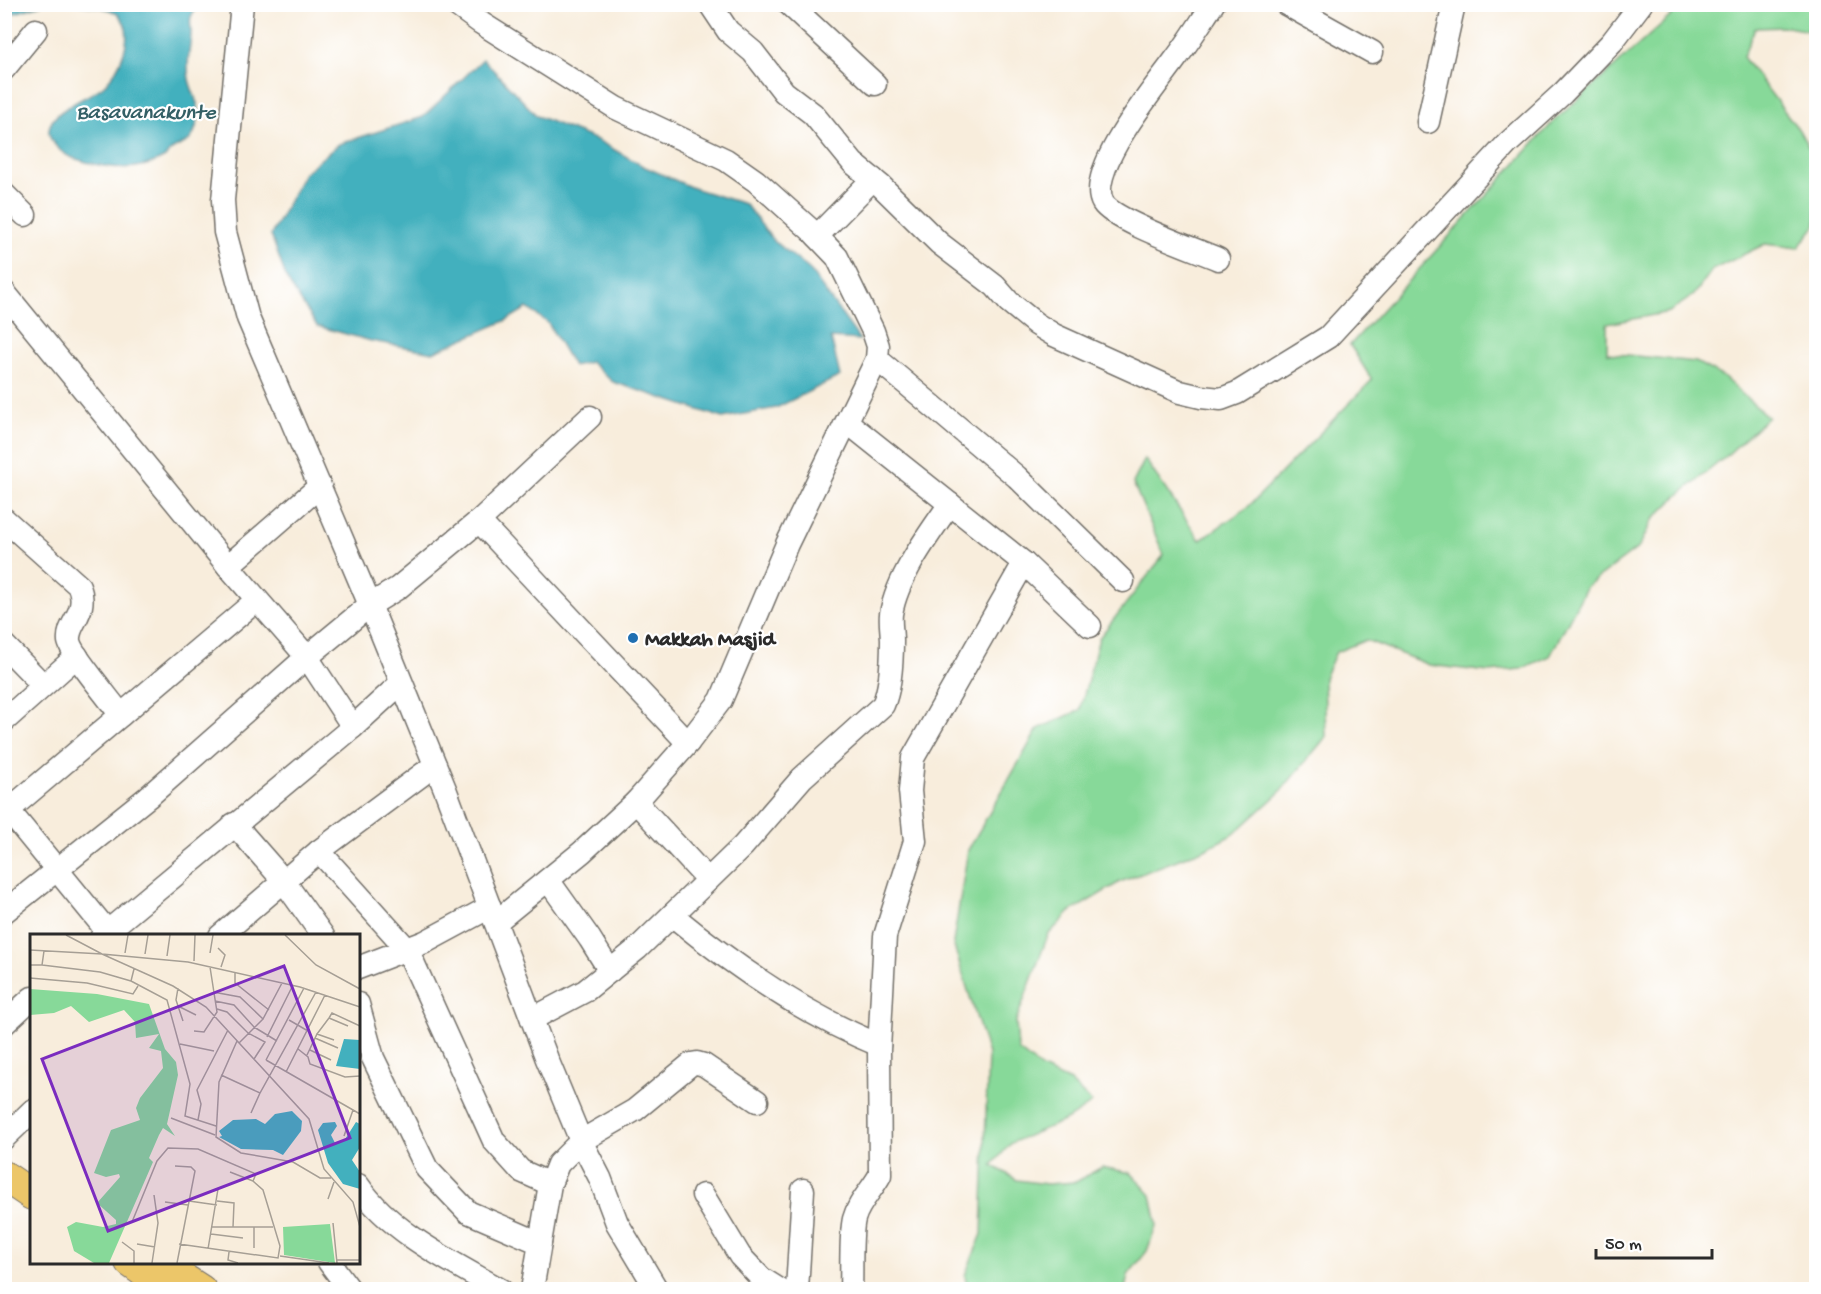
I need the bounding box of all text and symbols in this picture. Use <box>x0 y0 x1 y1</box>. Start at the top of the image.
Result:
water label: Basavanakunte <box>76 101 217 127</box>
place label: Makkah Masjid <box>645 629 777 654</box>
marker: Makkah Masjid <box>626 631 640 645</box>
inset map <box>30 934 360 1264</box>
scale bar <box>1596 1222 1712 1260</box>
text: 50 m <box>1605 1235 1642 1256</box>

